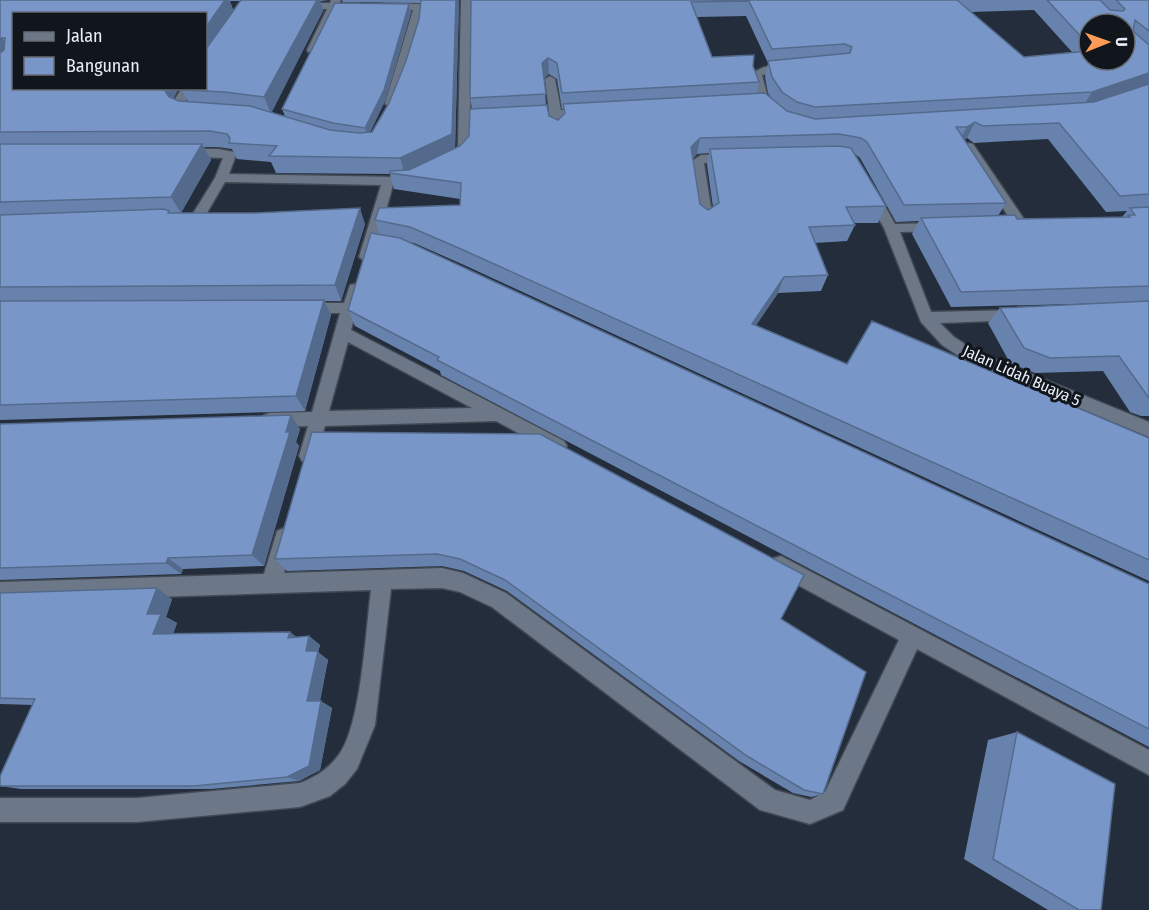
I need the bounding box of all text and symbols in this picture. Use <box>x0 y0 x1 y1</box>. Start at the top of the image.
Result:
legend <box>12 12 207 90</box>
north arrow <box>1077 12 1137 72</box>
text: Jalan <box>66 25 103 47</box>
text: U <box>1112 37 1131 47</box>
text: Bangunan <box>66 55 140 77</box>
street label: Jalan Lidah Buaya 5 <box>960 341 1083 410</box>

